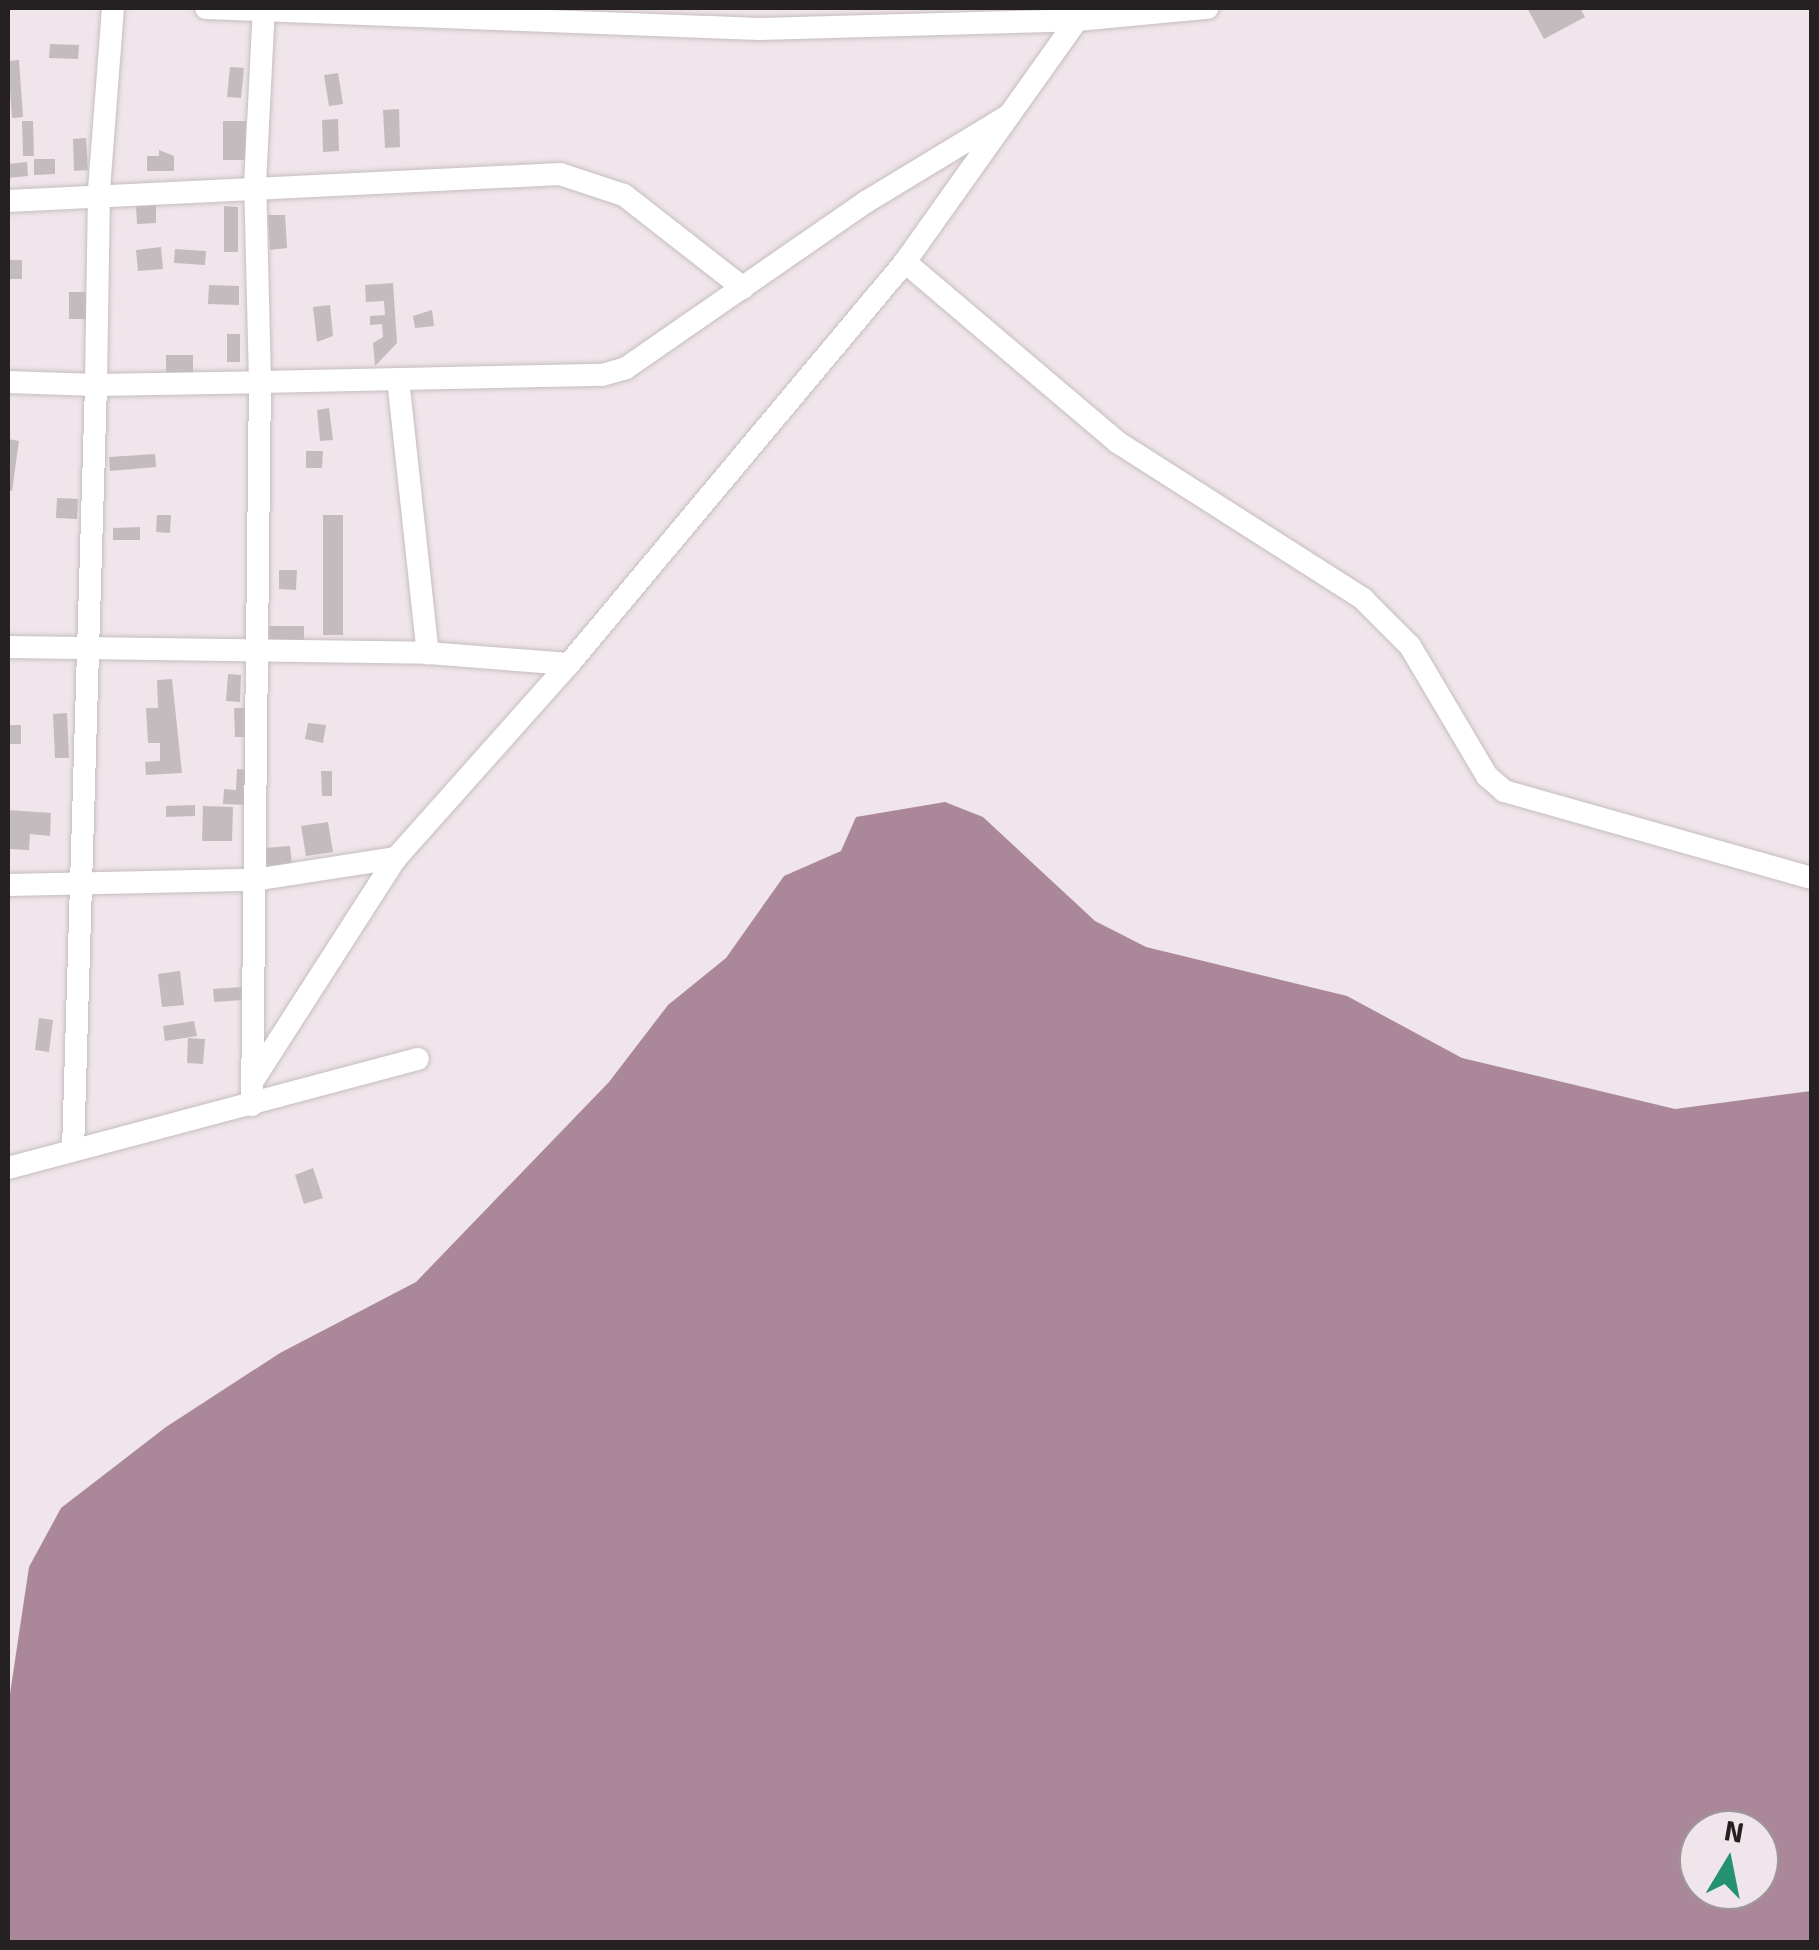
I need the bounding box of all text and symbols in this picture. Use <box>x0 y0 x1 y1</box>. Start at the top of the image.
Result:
north arrow <box>1679 1810 1779 1910</box>
text: N <box>1721 1814 1746 1851</box>

